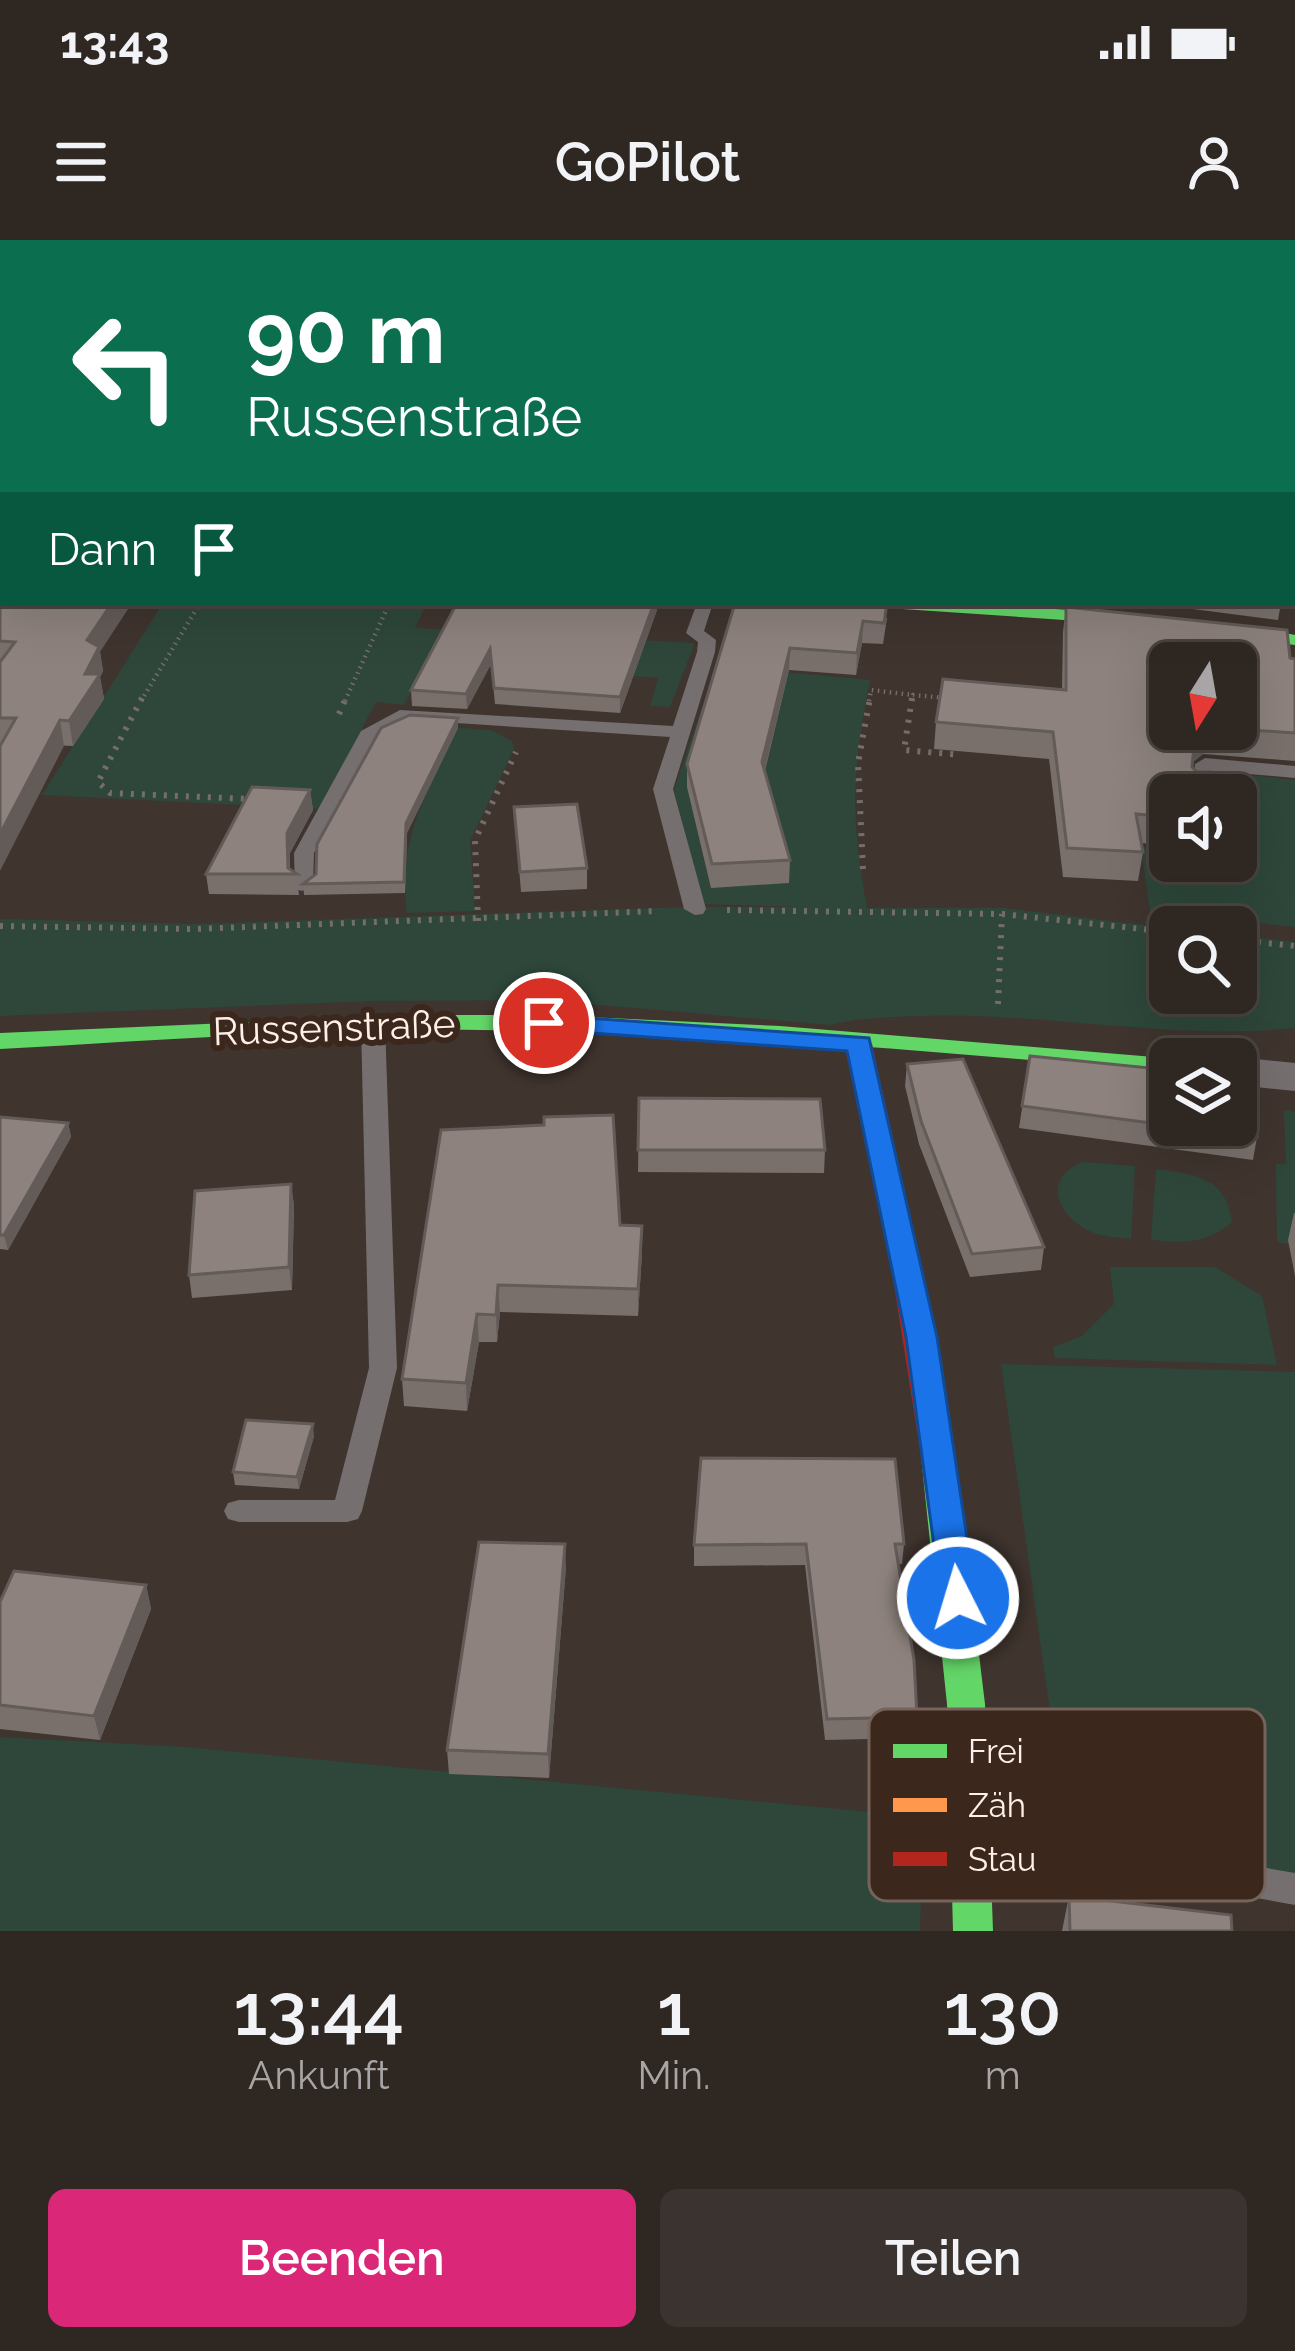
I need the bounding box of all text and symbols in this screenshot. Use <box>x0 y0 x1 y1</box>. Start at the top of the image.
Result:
text: 13:43 <box>60 16 169 69</box>
icon: menu <box>48 129 114 195</box>
icon: person <box>1181 129 1247 195</box>
text: GoPilot <box>555 130 740 194</box>
text: 90 m <box>246 284 445 383</box>
icon: left <box>48 288 204 444</box>
text: Russenstraße <box>246 385 582 449</box>
icon: arrive <box>181 516 247 582</box>
text: Dann <box>48 523 157 576</box>
north arrow <box>1149 642 1257 750</box>
map controls <box>1149 642 1257 1146</box>
button: sound <box>1149 774 1257 882</box>
button: search <box>1149 906 1257 1014</box>
pin <box>493 972 595 1074</box>
icon: arrive <box>511 990 577 1056</box>
street label: Russenstraße <box>212 1000 456 1054</box>
button: layers <box>1149 1038 1257 1146</box>
position arrow <box>895 1535 1021 1661</box>
legend <box>869 1709 1265 1901</box>
text: Frei <box>968 1732 1024 1771</box>
text: Zäh <box>968 1786 1026 1825</box>
text: Stau <box>968 1840 1036 1879</box>
text: 13:44 <box>233 1967 404 2052</box>
text: 1 <box>657 1967 691 2052</box>
text: 130 <box>944 1967 1062 2052</box>
text: Ankunft <box>248 2052 390 2098</box>
text: Min. <box>638 2052 710 2098</box>
text: m <box>985 2052 1021 2098</box>
button: Beenden <box>48 2189 636 2327</box>
button: Teilen <box>660 2189 1247 2327</box>

